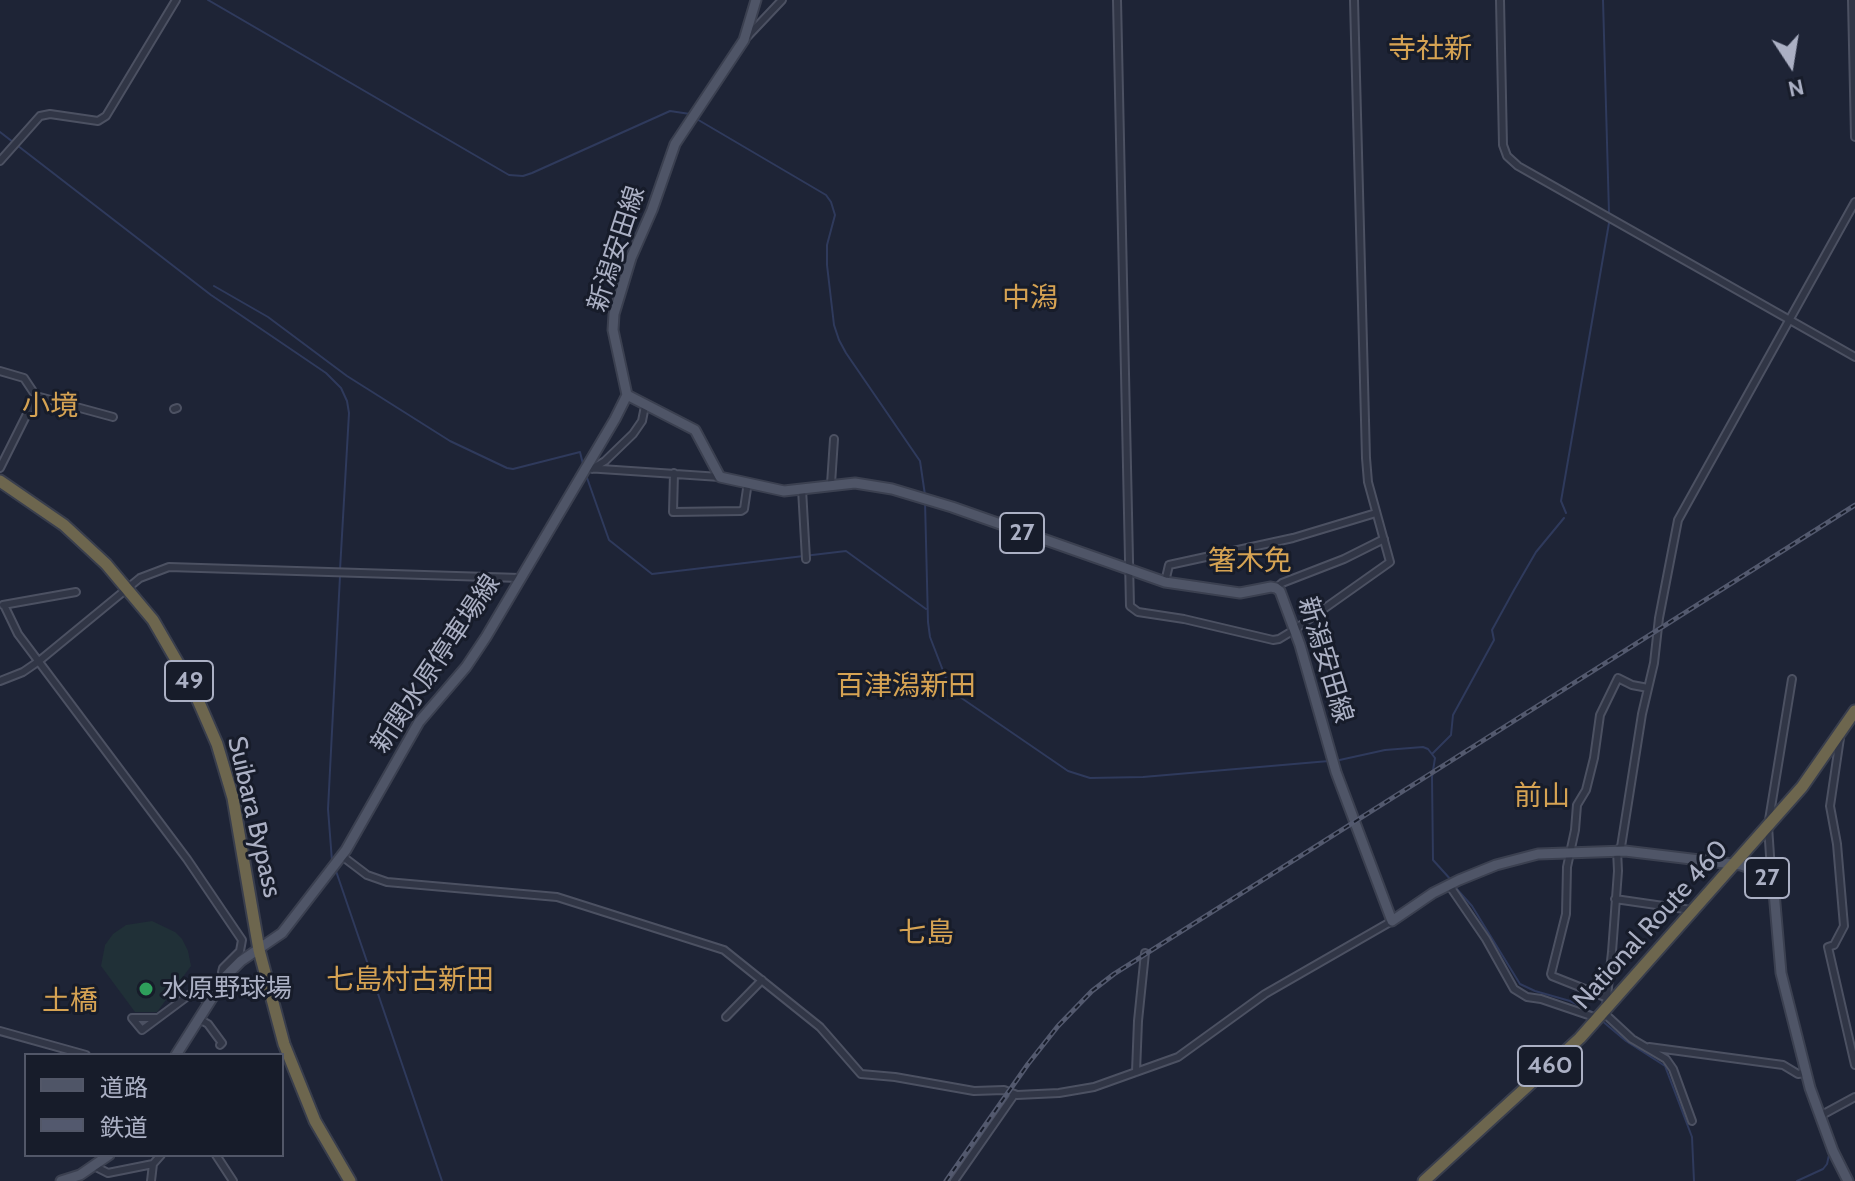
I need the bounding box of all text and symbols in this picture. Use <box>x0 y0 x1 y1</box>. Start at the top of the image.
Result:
north arrow <box>1751 24 1831 104</box>
district label: 寺社新 <box>1388 33 1472 67</box>
text: N <box>1786 73 1807 103</box>
street label: 新潟安田線 <box>582 182 652 316</box>
district label: 中潟 <box>1002 282 1058 316</box>
district label: 小境 <box>22 390 78 424</box>
road number: 27 <box>1000 513 1044 553</box>
district label: 箸木免 <box>1208 545 1292 579</box>
street label: 新関水原停車場線 <box>365 569 507 759</box>
street label: 新潟安田線 <box>1291 593 1359 727</box>
road number: 49 <box>165 661 213 701</box>
district label: 百津潟新田 <box>836 670 976 704</box>
street label: Suibara Bypass <box>220 734 288 900</box>
district label: 前山 <box>1514 780 1570 814</box>
street label: National Route 460 <box>1567 834 1735 1016</box>
road number: 27 <box>1745 858 1789 898</box>
district label: 七島 <box>898 917 954 951</box>
district label: 七島村古新田 <box>326 964 494 998</box>
place label: 水原野球場 <box>162 973 292 1005</box>
marker: 水原野球場 <box>137 980 155 998</box>
district label: 土橋 <box>42 985 98 1019</box>
road number: 460 <box>1518 1046 1582 1086</box>
legend <box>24 1053 284 1157</box>
text: 道路 <box>100 1073 148 1102</box>
text: 鉄道 <box>100 1113 148 1142</box>

